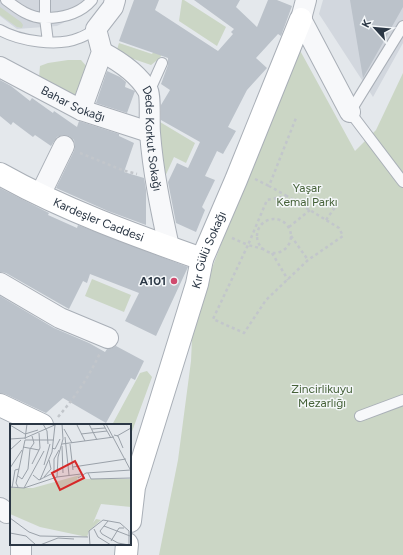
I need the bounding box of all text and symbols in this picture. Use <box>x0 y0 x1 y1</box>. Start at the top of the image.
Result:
north arrow <box>355 8 395 48</box>
text: K <box>359 17 374 30</box>
street label: Bahar Sokağı <box>39 83 107 124</box>
street label: Dede Korkut Sokağı <box>139 83 165 192</box>
park label: Yaşar Kemal Parkı <box>276 181 338 209</box>
street label: Kardeşler Caddesi <box>51 195 146 245</box>
street label: Kır Gülü Sokağı <box>189 209 229 290</box>
place label: A101 <box>140 274 166 288</box>
marker: A101 <box>169 276 179 286</box>
park label: Zincirlikuyu Mezarlığı <box>291 382 353 410</box>
inset map <box>10 424 131 545</box>

